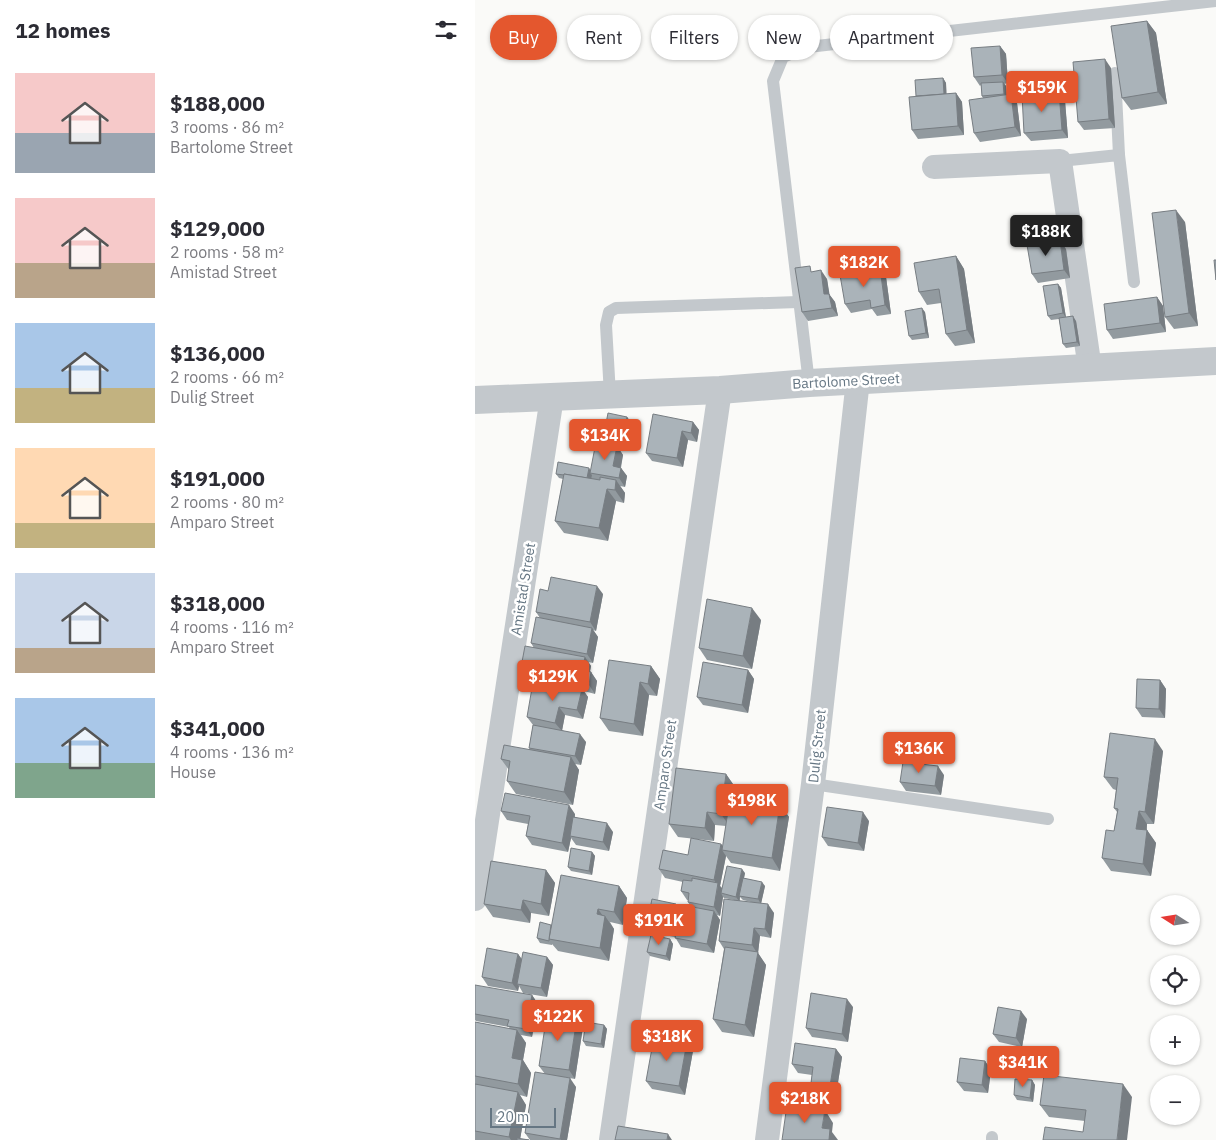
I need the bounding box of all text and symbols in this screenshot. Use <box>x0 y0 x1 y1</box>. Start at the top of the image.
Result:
chip: Buy <box>490 15 557 60</box>
chip: Rent <box>567 15 641 60</box>
chip: Filters <box>651 15 738 60</box>
chip: New <box>748 15 820 60</box>
chip: Apartment <box>830 15 953 60</box>
text: 12 homes <box>15 16 111 44</box>
icon: filters <box>432 16 460 44</box>
pin: $159K <box>1007 70 1077 113</box>
text: $159K <box>1017 77 1067 97</box>
text: $188,000 <box>170 89 265 117</box>
icon: home <box>55 93 115 153</box>
text: 3 rooms · 86 m² <box>170 117 284 137</box>
text: Bartolome Street <box>170 137 293 157</box>
text: $129,000 <box>170 214 265 242</box>
pin: $188K <box>1011 214 1081 257</box>
icon: home <box>55 218 115 278</box>
text: $188K <box>1021 221 1071 241</box>
text: 2 rooms · 58 m² <box>170 242 284 262</box>
pin: $182K <box>829 246 899 288</box>
text: $182K <box>839 252 889 272</box>
text: Amistad Street <box>170 262 277 282</box>
text: $136,000 <box>170 339 265 367</box>
icon: home <box>55 343 115 403</box>
text: 2 rooms · 66 m² <box>170 367 284 387</box>
street label: Bartolome Street <box>792 369 900 393</box>
text: Dulig Street <box>170 387 254 407</box>
pin: $134K <box>570 418 640 461</box>
text: $134K <box>580 425 630 445</box>
text: $191,000 <box>170 464 265 492</box>
icon: home <box>55 468 115 528</box>
text: 2 rooms · 80 m² <box>170 492 284 512</box>
text: Amparo Street <box>170 512 274 532</box>
street label: Amistad Street <box>507 541 539 637</box>
text: $318,000 <box>170 589 265 617</box>
icon: home <box>55 593 115 653</box>
text: 4 rooms · 116 m² <box>170 617 294 637</box>
text: Amparo Street <box>170 637 274 657</box>
pin: $129K <box>518 660 588 702</box>
text: $129K <box>528 666 578 686</box>
street label: Dulig Street <box>804 708 830 784</box>
text: $341,000 <box>170 714 265 742</box>
icon: home <box>55 718 115 778</box>
street label: Amparo Street <box>650 718 680 812</box>
pin: $136K <box>884 732 954 774</box>
text: $136K <box>894 738 944 758</box>
text: 4 rooms · 136 m² <box>170 742 294 762</box>
text: House <box>170 762 216 782</box>
pin: $198K <box>717 784 787 826</box>
text: $198K <box>727 790 777 810</box>
north arrow <box>1150 895 1200 945</box>
map controls <box>1150 895 1200 1125</box>
pin: $191K <box>624 904 694 946</box>
text: $191K <box>634 910 684 930</box>
button: locate <box>1150 955 1200 1005</box>
pin: $122K <box>523 1000 593 1042</box>
text: $122K <box>533 1006 583 1026</box>
button: + <box>1150 1015 1200 1065</box>
pin: $318K <box>632 1020 702 1062</box>
text: $318K <box>642 1026 692 1046</box>
pin: $341K <box>988 1046 1058 1088</box>
text: $341K <box>998 1052 1048 1072</box>
button: − <box>1150 1075 1200 1125</box>
pin: $218K <box>770 1082 840 1124</box>
text: $218K <box>780 1088 830 1108</box>
scale bar <box>490 1105 556 1128</box>
text: 20 m <box>497 1108 529 1126</box>

